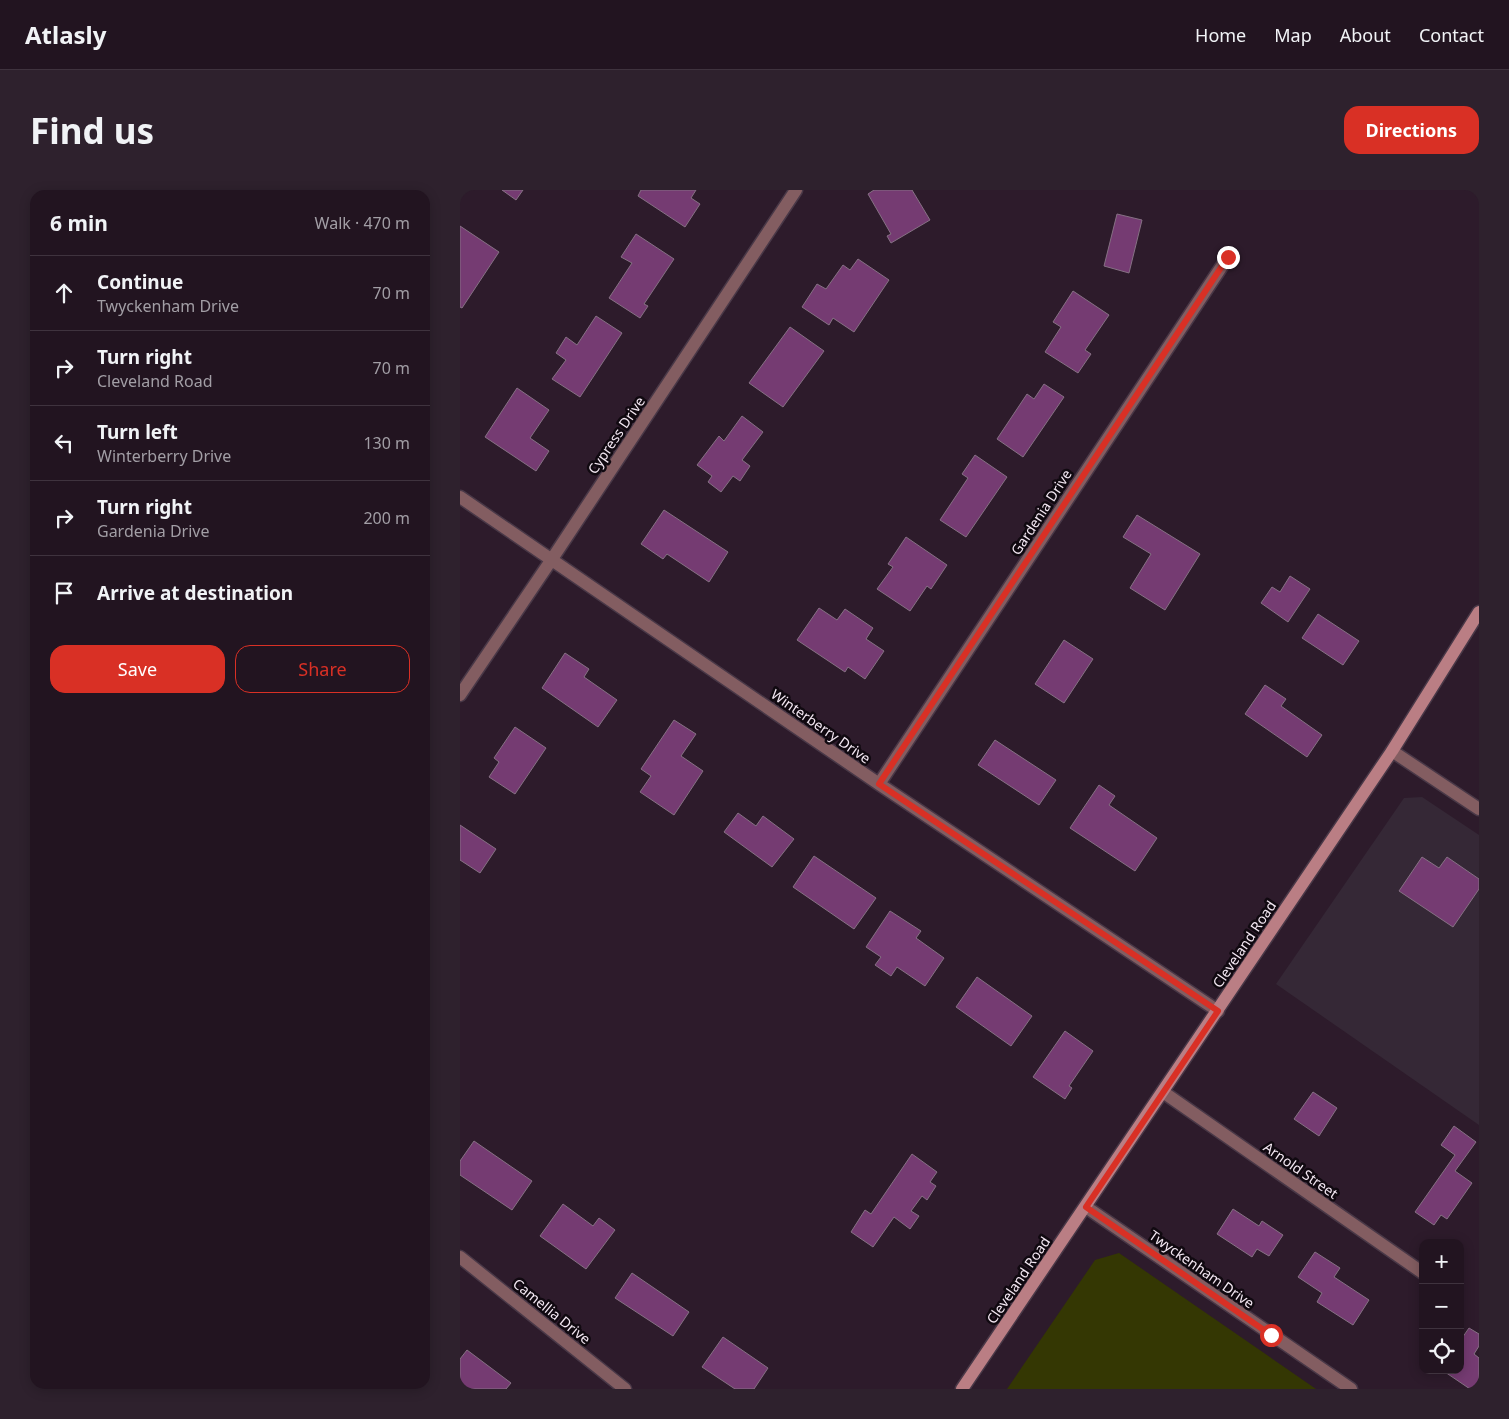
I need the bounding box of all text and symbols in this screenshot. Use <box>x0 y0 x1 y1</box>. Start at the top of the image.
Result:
text: Atlasly <box>25 18 106 51</box>
text: Home <box>1195 23 1246 47</box>
text: Map <box>1274 23 1312 47</box>
text: About <box>1340 23 1391 47</box>
text: Contact <box>1419 23 1484 47</box>
button: Directions <box>1344 106 1479 154</box>
text: Find us <box>30 107 154 154</box>
text: 6 min <box>50 209 108 237</box>
text: Walk · 470 m <box>315 212 410 234</box>
route end <box>1217 246 1240 269</box>
text: Continue <box>97 269 183 295</box>
icon: ahead <box>50 279 78 307</box>
text: 70 m <box>373 282 410 304</box>
text: Twyckenham Drive <box>97 295 239 317</box>
text: Turn right <box>97 344 192 370</box>
icon: right <box>50 354 78 382</box>
text: 70 m <box>373 357 410 379</box>
text: Cleveland Road <box>97 370 213 392</box>
street label: Cypress Drive <box>583 392 649 477</box>
text: Turn left <box>97 419 178 445</box>
icon: left <box>50 429 78 457</box>
text: 130 m <box>363 432 410 454</box>
text: Winterberry Drive <box>97 445 231 467</box>
street label: Gardenia Drive <box>1006 465 1076 558</box>
text: Turn right <box>97 494 192 520</box>
icon: right <box>50 504 78 532</box>
text: 200 m <box>363 507 410 529</box>
text: Gardenia Drive <box>97 520 210 542</box>
icon: arrive <box>50 579 78 607</box>
text: Arrive at destination <box>97 580 293 606</box>
button: Save <box>50 645 225 693</box>
button: Share <box>235 645 410 693</box>
street label: Winterberry Drive <box>767 685 875 768</box>
street label: Cleveland Road <box>1208 897 1280 991</box>
street label: Arnold Street <box>1260 1137 1342 1203</box>
street label: Twyckenham Drive <box>1146 1226 1258 1312</box>
street label: Cleveland Road <box>982 1233 1054 1327</box>
map controls <box>1419 1239 1464 1374</box>
button: + <box>1419 1239 1464 1284</box>
street label: Camellia Drive <box>509 1274 595 1348</box>
button: − <box>1419 1284 1464 1329</box>
route start <box>1260 1324 1283 1347</box>
button: locate <box>1419 1329 1464 1374</box>

